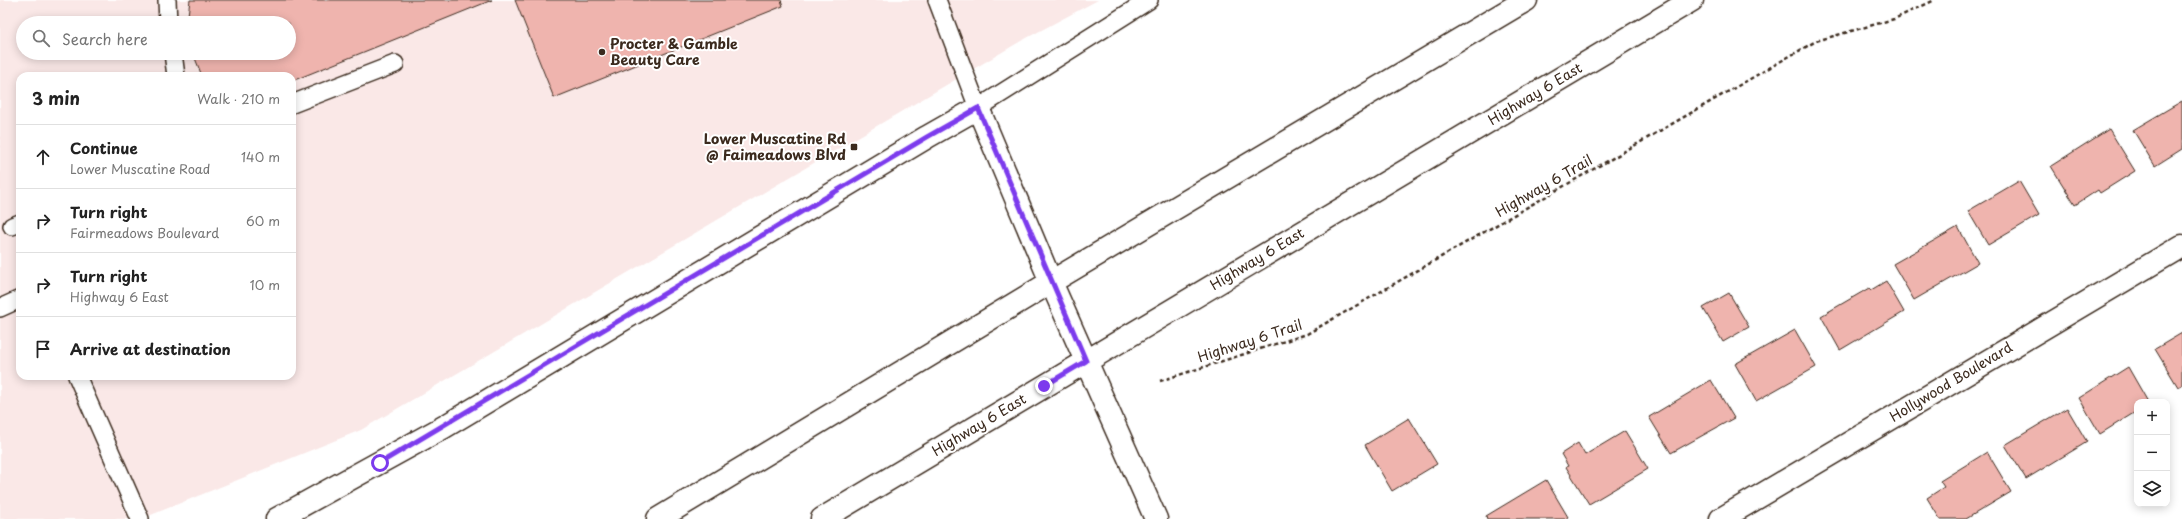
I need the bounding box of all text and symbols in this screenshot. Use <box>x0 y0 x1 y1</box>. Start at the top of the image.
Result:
search box <box>16 16 296 60</box>
icon: search <box>30 27 52 49</box>
text: Search here <box>62 27 148 50</box>
place label: Procter & Gamble Beauty Care <box>610 33 738 70</box>
marker: Procter & Gamble Beauty Care <box>597 47 607 57</box>
street label: Highway 6 East <box>1484 57 1586 130</box>
text: 3 min <box>32 85 80 111</box>
text: Walk · 210 m <box>197 89 280 108</box>
place label: Lower Muscatine Rd @ Faimeadows Blvd <box>704 128 847 165</box>
text: Continue <box>70 136 138 159</box>
marker: Lower Muscatine Rd @ Faimeadows Blvd <box>849 142 859 152</box>
icon: ahead <box>32 146 54 168</box>
text: 140 m <box>241 147 280 166</box>
street label: Highway 6 Trail <box>1491 149 1596 222</box>
text: Lower Muscatine Road <box>70 159 210 178</box>
text: Turn right <box>70 200 147 223</box>
icon: right <box>32 210 54 232</box>
text: 60 m <box>246 211 280 230</box>
street label: Highway 6 East <box>1206 222 1308 295</box>
text: Fairmeadows Boulevard <box>70 223 219 242</box>
text: Turn right <box>70 264 147 287</box>
icon: right <box>32 274 54 296</box>
text: 10 m <box>250 275 280 294</box>
text: Highway 6 East <box>70 287 169 306</box>
street label: Highway 6 Trail <box>1195 314 1305 367</box>
street label: Hollywood Boulevard <box>1885 336 2017 427</box>
text: Arrive at destination <box>70 337 231 360</box>
icon: arrive <box>32 338 54 360</box>
route end <box>1035 377 1053 395</box>
street label: Highway 6 East <box>928 388 1030 461</box>
map controls <box>2134 399 2170 507</box>
button: + <box>2134 399 2170 435</box>
button: − <box>2134 435 2170 471</box>
route start <box>371 454 389 472</box>
button: layers <box>2134 471 2170 507</box>

